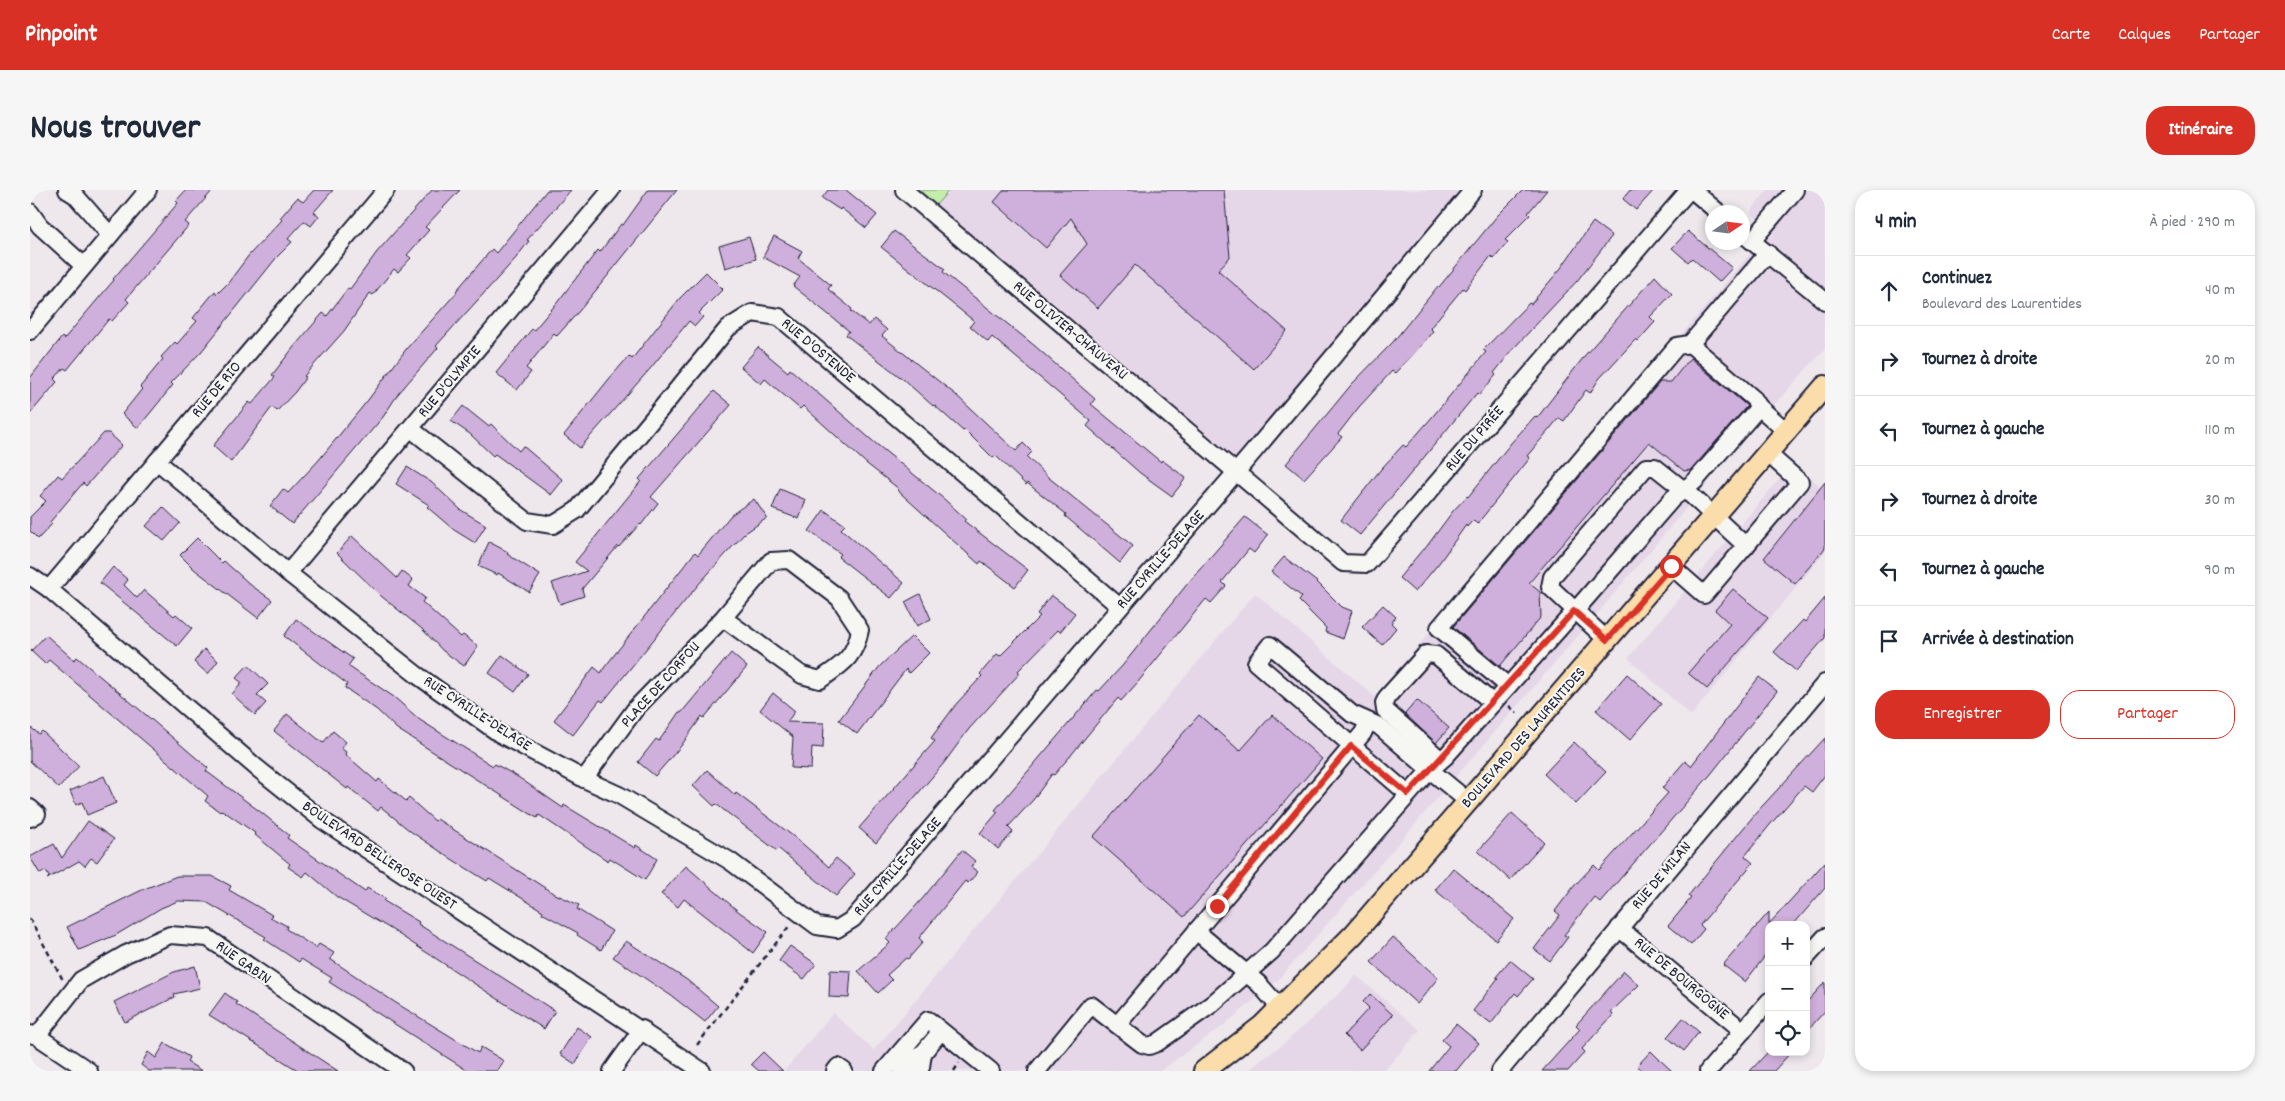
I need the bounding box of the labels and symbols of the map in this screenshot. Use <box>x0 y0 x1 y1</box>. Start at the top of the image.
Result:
north arrow <box>1705 205 1750 250</box>
street label: RUE OLIVIER-CHAUVEAU <box>1007 276 1133 386</box>
street label: RUE D'OSTENDE <box>776 313 861 390</box>
street label: RUE D'OLYMPIE <box>413 340 488 423</box>
street label: RUE DE RIO <box>186 357 248 423</box>
street label: RUE DU PIRÉE <box>1440 400 1511 477</box>
street label: RUE CYRILLE-DELAGE <box>1111 505 1211 615</box>
route start <box>1660 555 1683 578</box>
street label: PLACE DE CORFOU <box>616 637 706 733</box>
street label: BOULEVARD DES LAURENTIDES <box>1456 662 1592 814</box>
street label: RUE CYRILLE-DELAGE <box>418 670 536 758</box>
street label: BOULEVARD BELLEROSE OUEST <box>297 796 461 917</box>
street label: RUE CYRILLE-DELAGE <box>848 812 948 922</box>
street label: RUE DE MILAN <box>1626 837 1698 915</box>
route end <box>1206 895 1229 918</box>
street label: RUE DE BOURGOGNE <box>1628 932 1734 1026</box>
street label: RUE GABIN <box>210 935 276 991</box>

